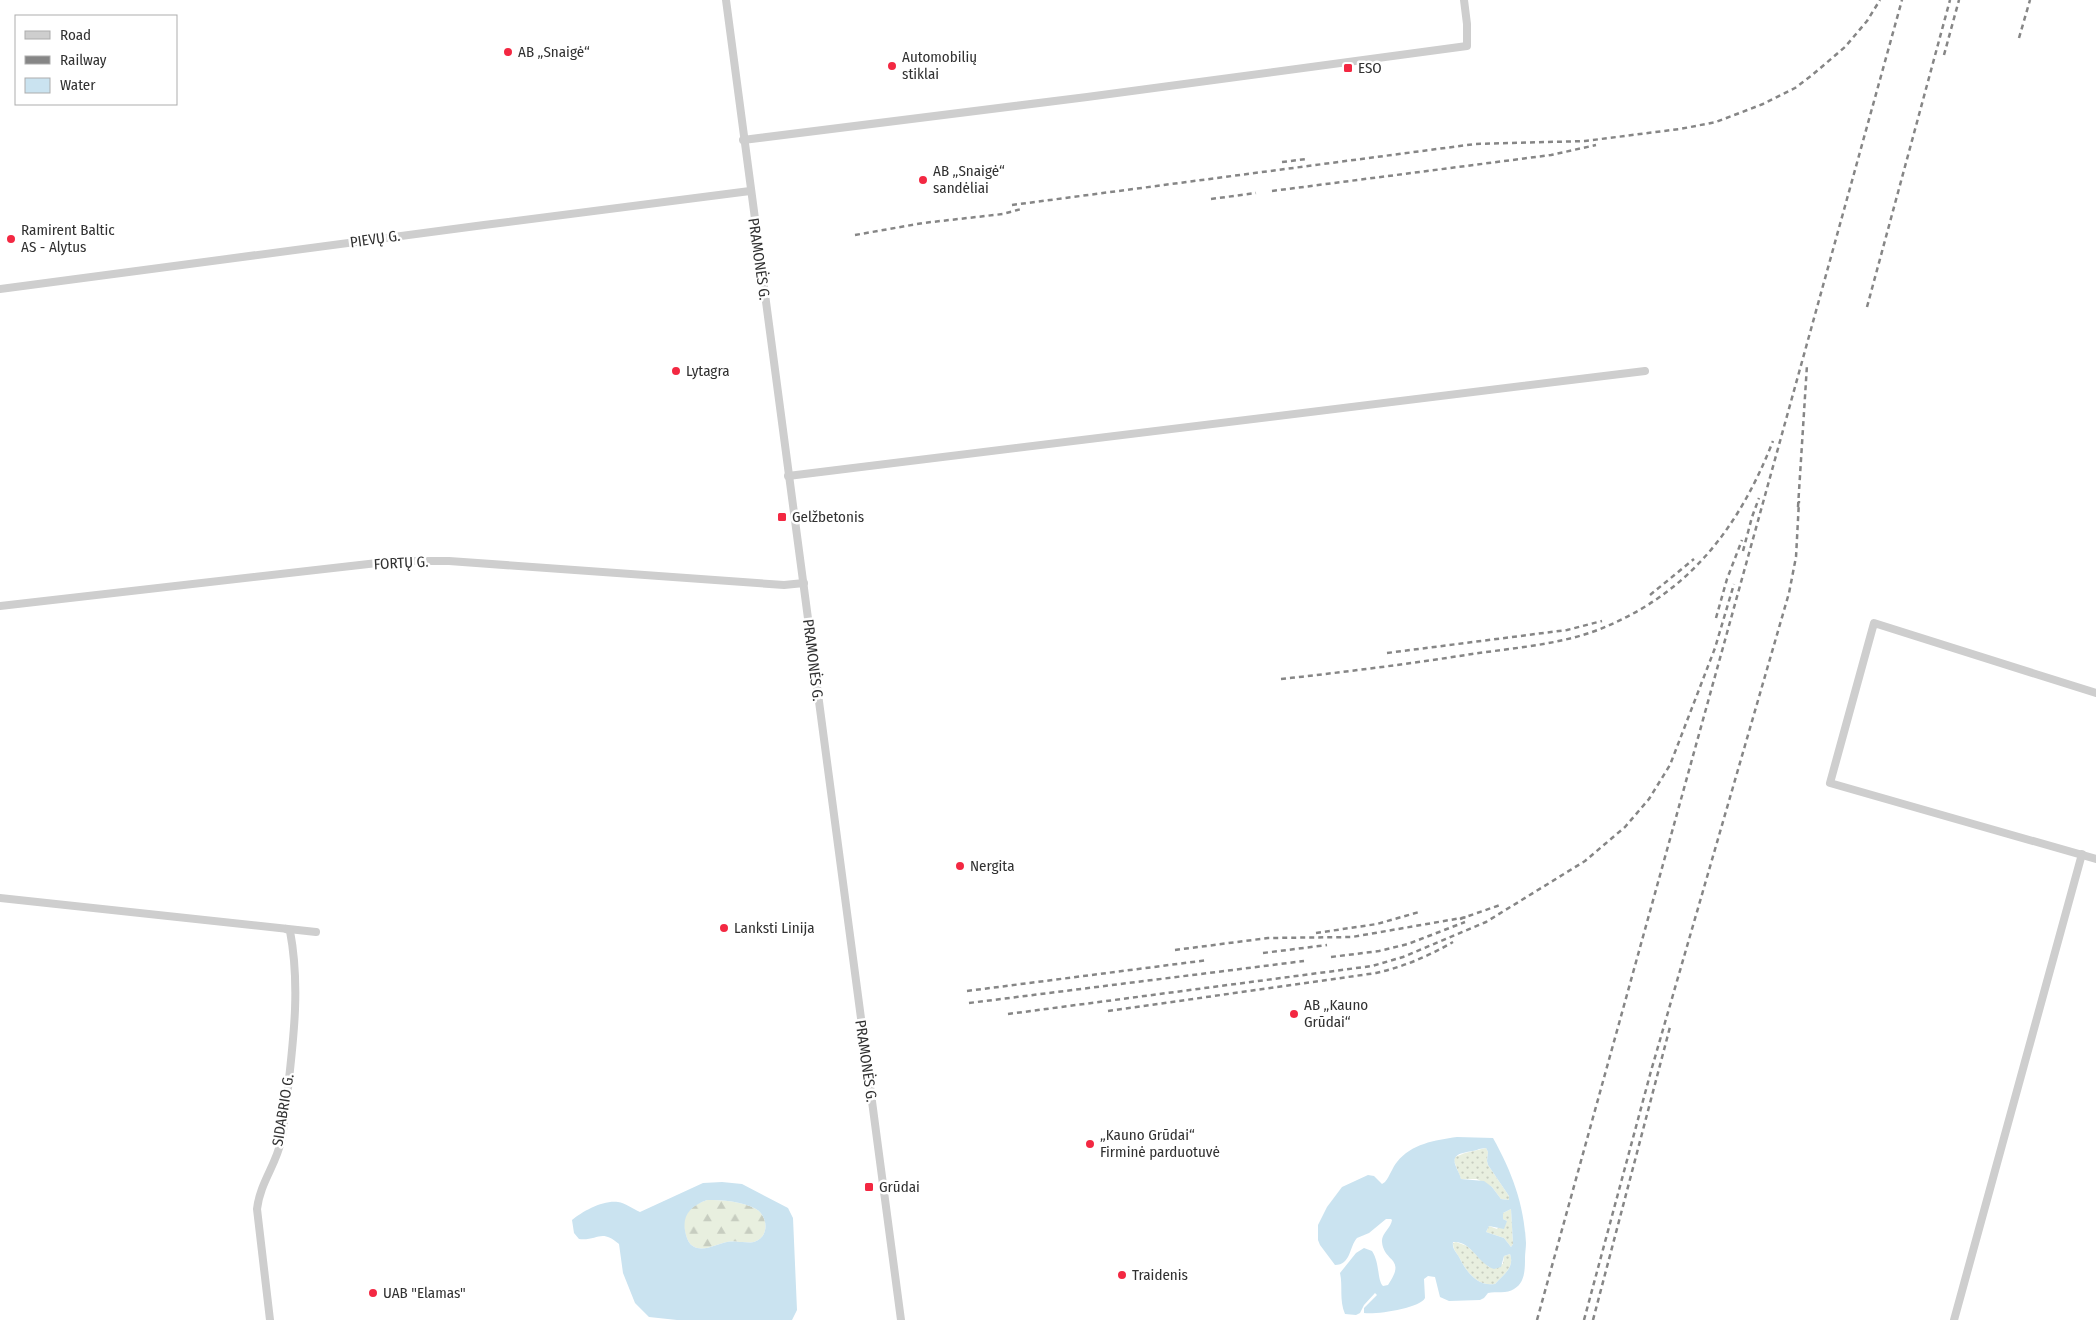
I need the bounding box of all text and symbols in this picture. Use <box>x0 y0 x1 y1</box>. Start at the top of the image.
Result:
legend <box>15 15 178 105</box>
text: Road <box>60 26 91 44</box>
place label: AB „Snaigė“ <box>518 43 590 61</box>
marker: AB „Snaigė“ <box>502 46 514 58</box>
place label: Automobilių stiklai <box>902 48 977 83</box>
text: Railway <box>60 51 107 69</box>
place label: ESO <box>1358 59 1382 77</box>
marker: Automobilių stiklai <box>886 60 898 72</box>
marker: ESO <box>1342 62 1354 74</box>
text: Water <box>60 76 96 94</box>
place label: AB „Snaigė“ sandėliai <box>933 162 1005 197</box>
marker: AB „Snaigė“ sandėliai <box>917 174 929 186</box>
street label: PRAMONĖS G. <box>744 217 774 301</box>
place label: Ramirent Baltic AS - Alytus <box>21 221 115 256</box>
street label: PIEVŲ G. <box>349 227 401 251</box>
marker: Ramirent Baltic AS - Alytus <box>5 233 17 245</box>
place label: Lytagra <box>686 362 730 380</box>
marker: Lytagra <box>670 365 682 377</box>
place label: Gelžbetonis <box>792 508 864 526</box>
marker: Gelžbetonis <box>776 511 788 523</box>
street label: FORTŲ G. <box>373 553 429 573</box>
street label: PRAMONĖS G. <box>799 618 827 702</box>
place label: Nergita <box>970 857 1015 875</box>
marker: Nergita <box>954 860 966 872</box>
place label: Lanksti Linija <box>734 919 815 937</box>
marker: Lanksti Linija <box>718 922 730 934</box>
place label: AB „Kauno Grūdai“ <box>1304 996 1368 1031</box>
marker: AB „Kauno Grūdai“ <box>1288 1008 1300 1020</box>
street label: PRAMONĖS G. <box>851 1019 881 1103</box>
street label: SIDABRIO G. <box>268 1073 298 1147</box>
place label: „Kauno Grūdai“ Firminė parduotuvė <box>1100 1126 1220 1161</box>
marker: „Kauno Grūdai“ Firminė parduotuvė <box>1084 1138 1096 1150</box>
place label: Grūdai <box>879 1178 920 1196</box>
marker: Grūdai <box>863 1181 875 1193</box>
place label: Traidenis <box>1132 1266 1188 1284</box>
marker: Traidenis <box>1116 1269 1128 1281</box>
place label: UAB "Elamas" <box>383 1284 466 1302</box>
marker: UAB "Elamas" <box>367 1287 379 1299</box>

